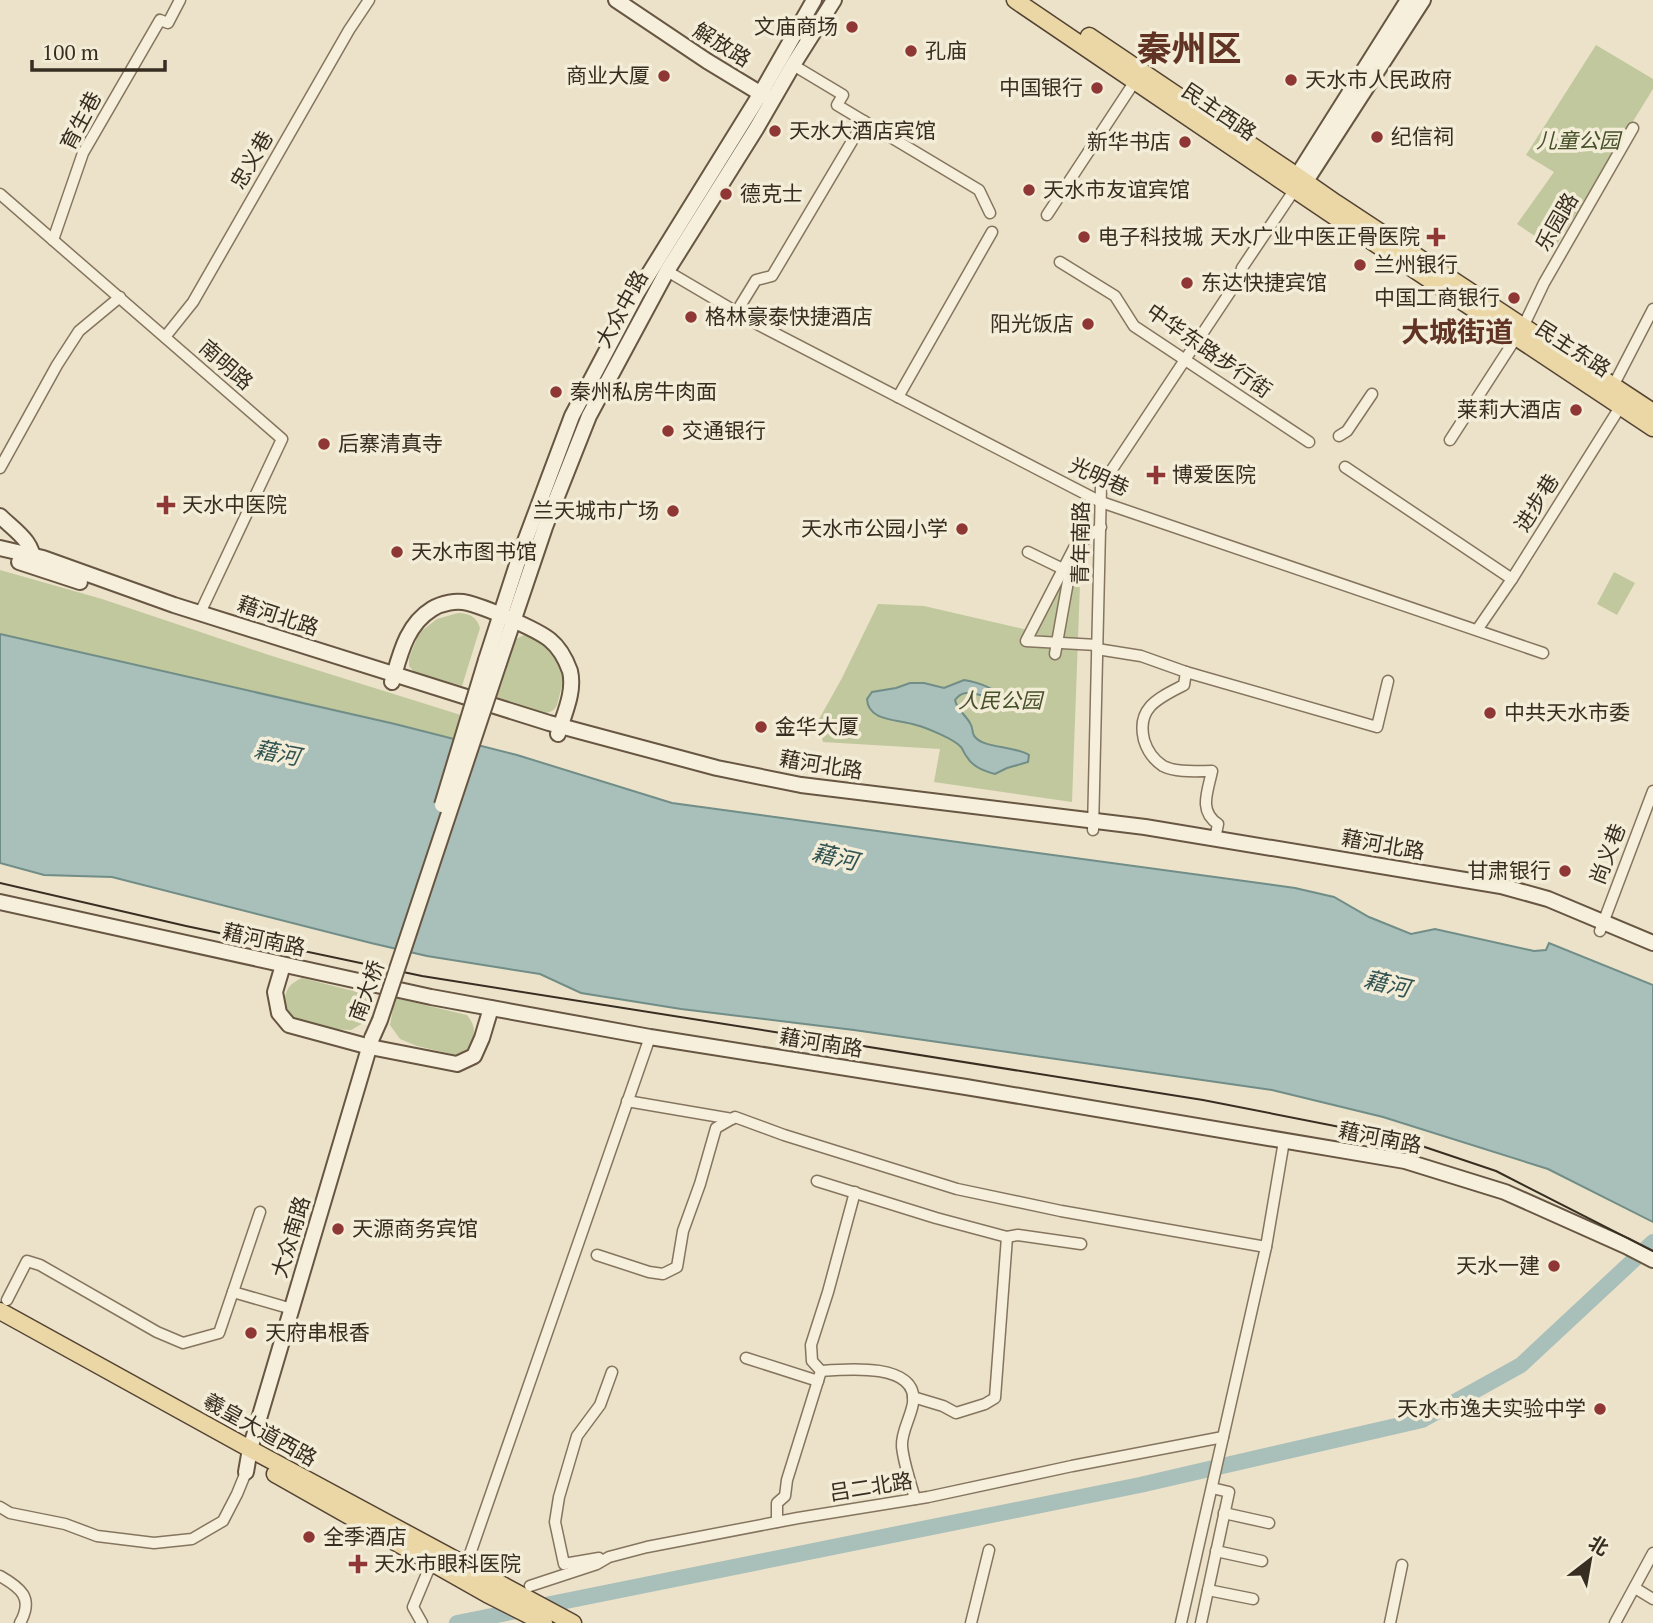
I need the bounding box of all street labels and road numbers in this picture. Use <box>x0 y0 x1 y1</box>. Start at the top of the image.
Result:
street label: 解放路 <box>688 16 757 73</box>
street label: 民主西路 <box>1177 76 1262 146</box>
street label: 育生巷 <box>53 86 107 155</box>
street label: 忠义巷 <box>223 125 279 194</box>
street label: 乐园路 <box>1528 187 1584 256</box>
street label: 大众中路 <box>589 265 654 352</box>
street label: 中华东路步行街 <box>1141 297 1278 404</box>
street label: 民主东路 <box>1531 314 1616 383</box>
street label: 南明路 <box>194 333 260 395</box>
street label: 光明巷 <box>1065 450 1134 502</box>
street label: 进步巷 <box>1508 468 1565 537</box>
street label: 青年南路 <box>1065 501 1095 585</box>
street label: 藉河北路 <box>234 589 323 641</box>
street label: 藉河北路 <box>777 744 865 784</box>
street label: 尚义巷 <box>1583 819 1631 888</box>
street label: 藉河北路 <box>1339 823 1427 865</box>
street label: 藉河南路 <box>220 917 308 961</box>
street label: 南大桥 <box>342 956 390 1025</box>
street label: 藉河南路 <box>777 1022 865 1062</box>
street label: 藉河南路 <box>1336 1115 1424 1159</box>
street label: 大众南路 <box>264 1192 316 1281</box>
street label: 羲皇大道西路 <box>199 1386 322 1472</box>
street label: 吕二北路 <box>827 1466 915 1506</box>

